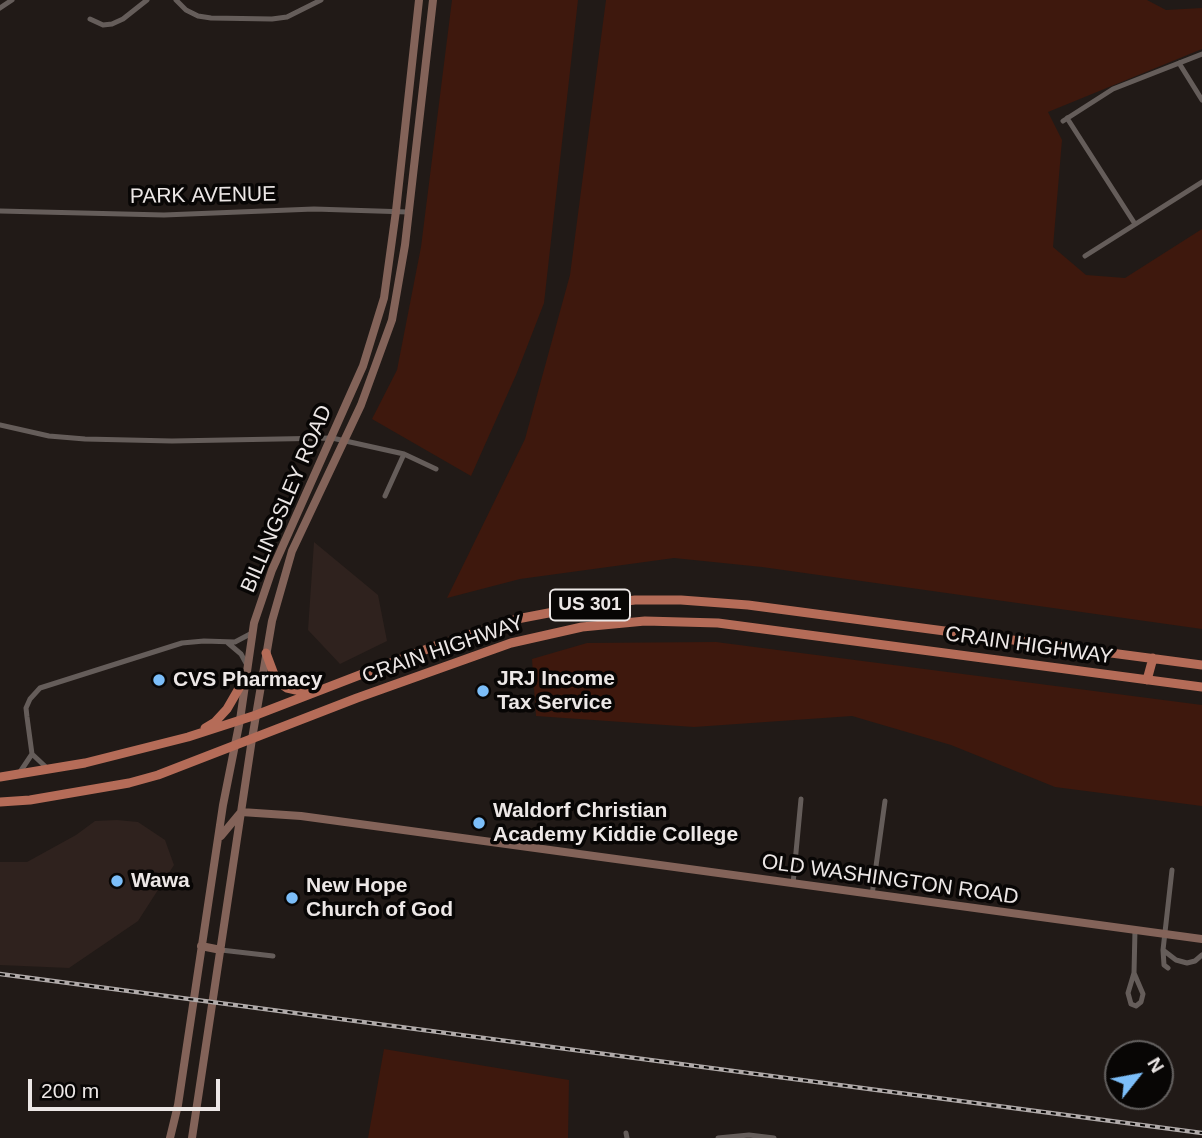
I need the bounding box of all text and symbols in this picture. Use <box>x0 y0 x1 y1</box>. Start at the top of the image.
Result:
street label: PARK AVENUE <box>130 182 276 210</box>
street label: BILLINGSLEY ROAD <box>236 402 338 596</box>
road number: US 301 <box>550 590 630 620</box>
street label: CRAIN HIGHWAY <box>359 611 527 689</box>
street label: CRAIN HIGHWAY <box>943 622 1115 670</box>
place label: JRJ Income Tax Service <box>497 666 615 716</box>
place label: CVS Pharmacy <box>173 667 322 693</box>
marker: CVS Pharmacy <box>151 672 167 688</box>
marker: JRJ Income Tax Service <box>475 683 491 699</box>
place label: Waldorf Christian Academy Kiddie College <box>493 798 738 848</box>
marker: Waldorf Christian Academy Kiddie College <box>471 815 487 831</box>
street label: OLD WASHINGTON ROAD <box>760 849 1020 911</box>
place label: Wawa <box>131 868 190 894</box>
marker: Wawa <box>109 873 125 889</box>
place label: New Hope Church of God <box>306 873 453 923</box>
marker: New Hope Church of God <box>284 890 300 906</box>
north arrow <box>1104 1040 1174 1110</box>
text: N <box>1143 1054 1168 1076</box>
scale bar <box>32 1064 224 1108</box>
text: 200 m <box>41 1079 99 1102</box>

